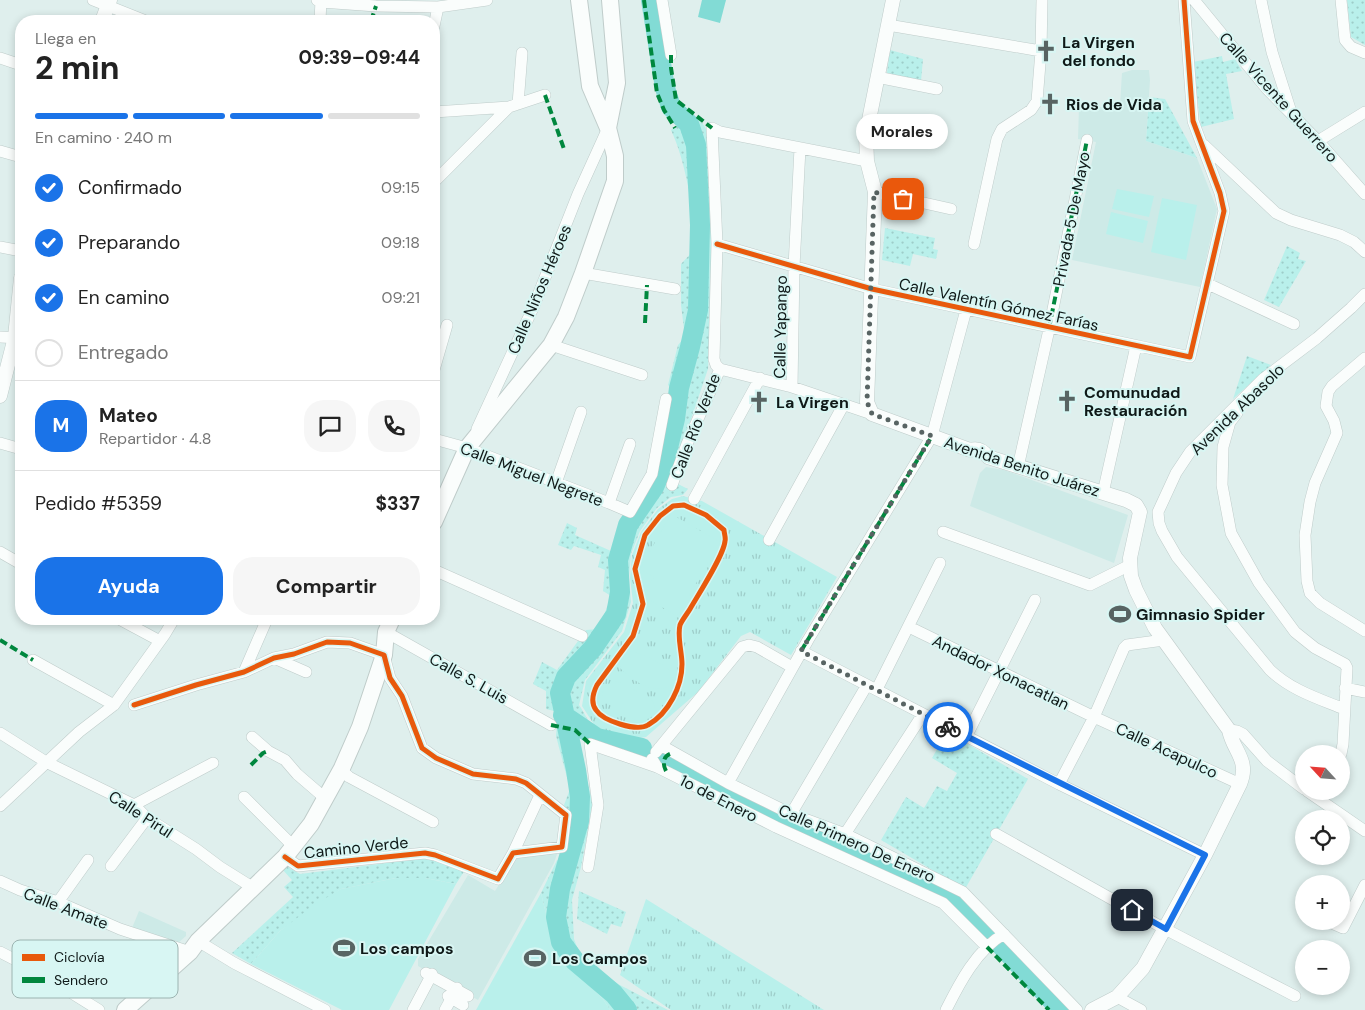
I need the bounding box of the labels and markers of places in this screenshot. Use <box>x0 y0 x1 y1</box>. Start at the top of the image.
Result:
place label: La Virgen del fondo <box>1062 32 1136 71</box>
church icon: La Virgen del fondo <box>1033 38 1059 64</box>
church icon: Rios de Vida <box>1037 91 1063 117</box>
place label: Rios de Vida <box>1066 94 1162 115</box>
callout: Morales <box>857 114 949 149</box>
pin <box>882 178 924 220</box>
place label: Comunudad Restauración <box>1084 382 1187 421</box>
church icon: Comunudad Restauración <box>1054 388 1080 414</box>
church icon: La Virgen <box>746 389 772 415</box>
place label: La Virgen <box>776 392 849 413</box>
sports icon: Gimnasio Spider <box>1107 601 1133 627</box>
place label: Gimnasio Spider <box>1136 604 1265 625</box>
pin <box>1111 889 1153 931</box>
sports icon: Los campos <box>331 935 357 961</box>
place label: Los campos <box>360 938 454 959</box>
sports icon: Los Campos <box>522 945 548 971</box>
place label: Los Campos <box>552 948 648 969</box>

